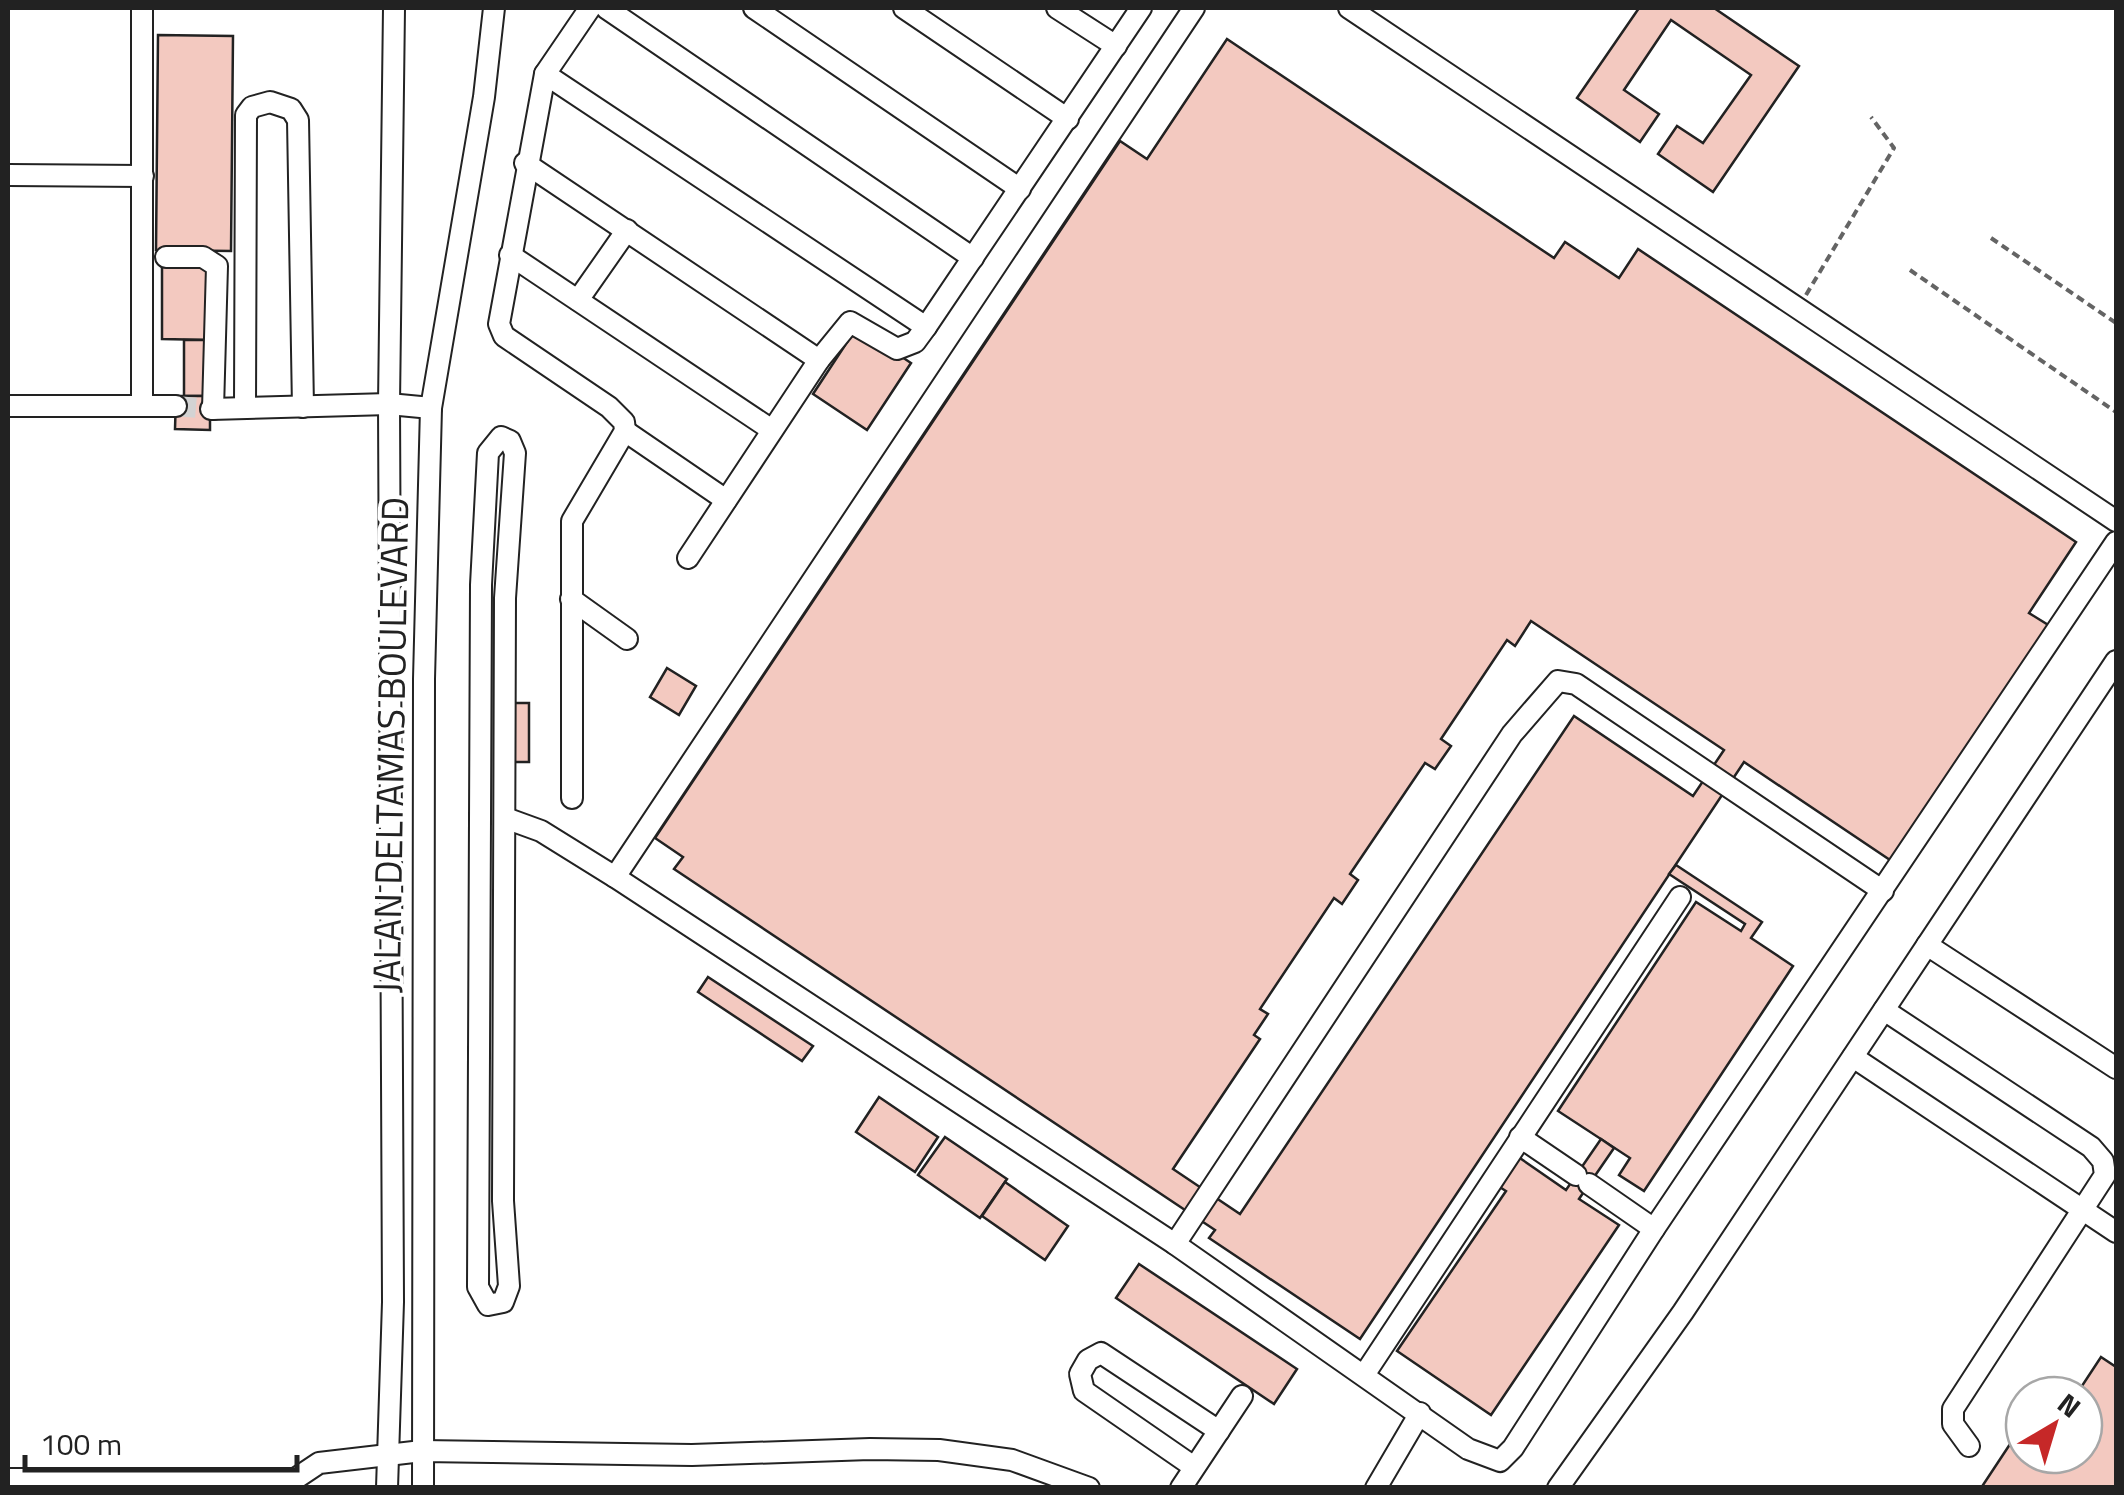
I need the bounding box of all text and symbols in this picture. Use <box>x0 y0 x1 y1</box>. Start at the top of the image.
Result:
street label: JALAN DELTAMAS BOULEVARD <box>357 496 423 994</box>
north arrow <box>2004 1375 2104 1475</box>
text: N <box>2049 1382 2091 1428</box>
scale bar <box>25 1410 298 1472</box>
text: 100 m <box>40 1421 122 1467</box>

